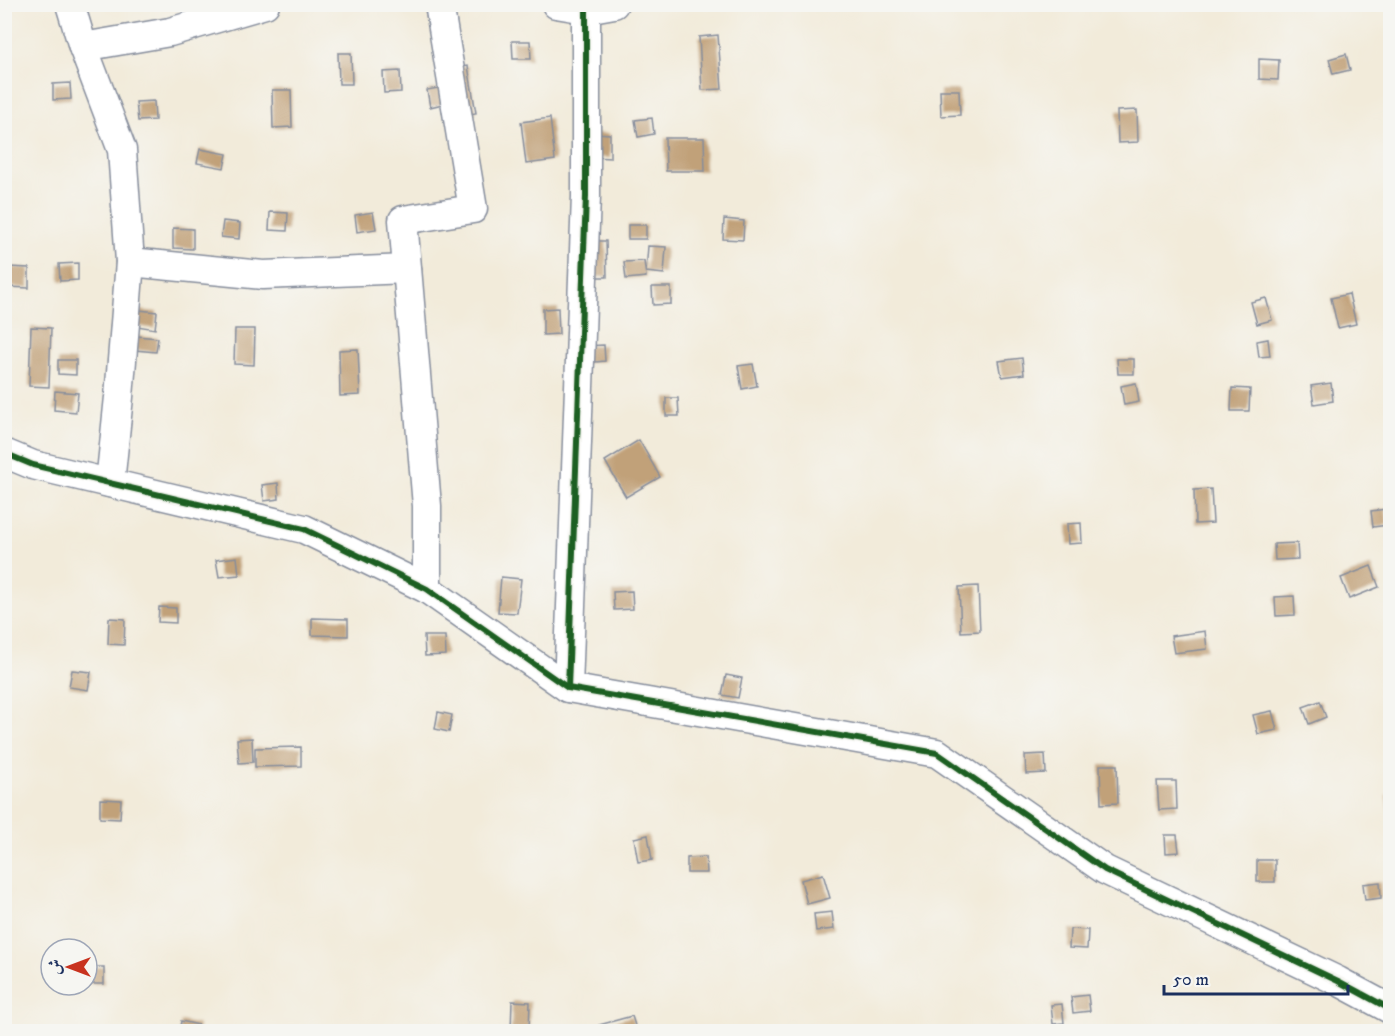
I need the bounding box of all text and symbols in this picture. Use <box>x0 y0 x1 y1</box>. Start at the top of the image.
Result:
north arrow <box>39 937 99 997</box>
scale bar <box>1164 958 1348 996</box>
text: ش <box>45 959 65 975</box>
text: 50 m <box>1173 969 1209 991</box>

